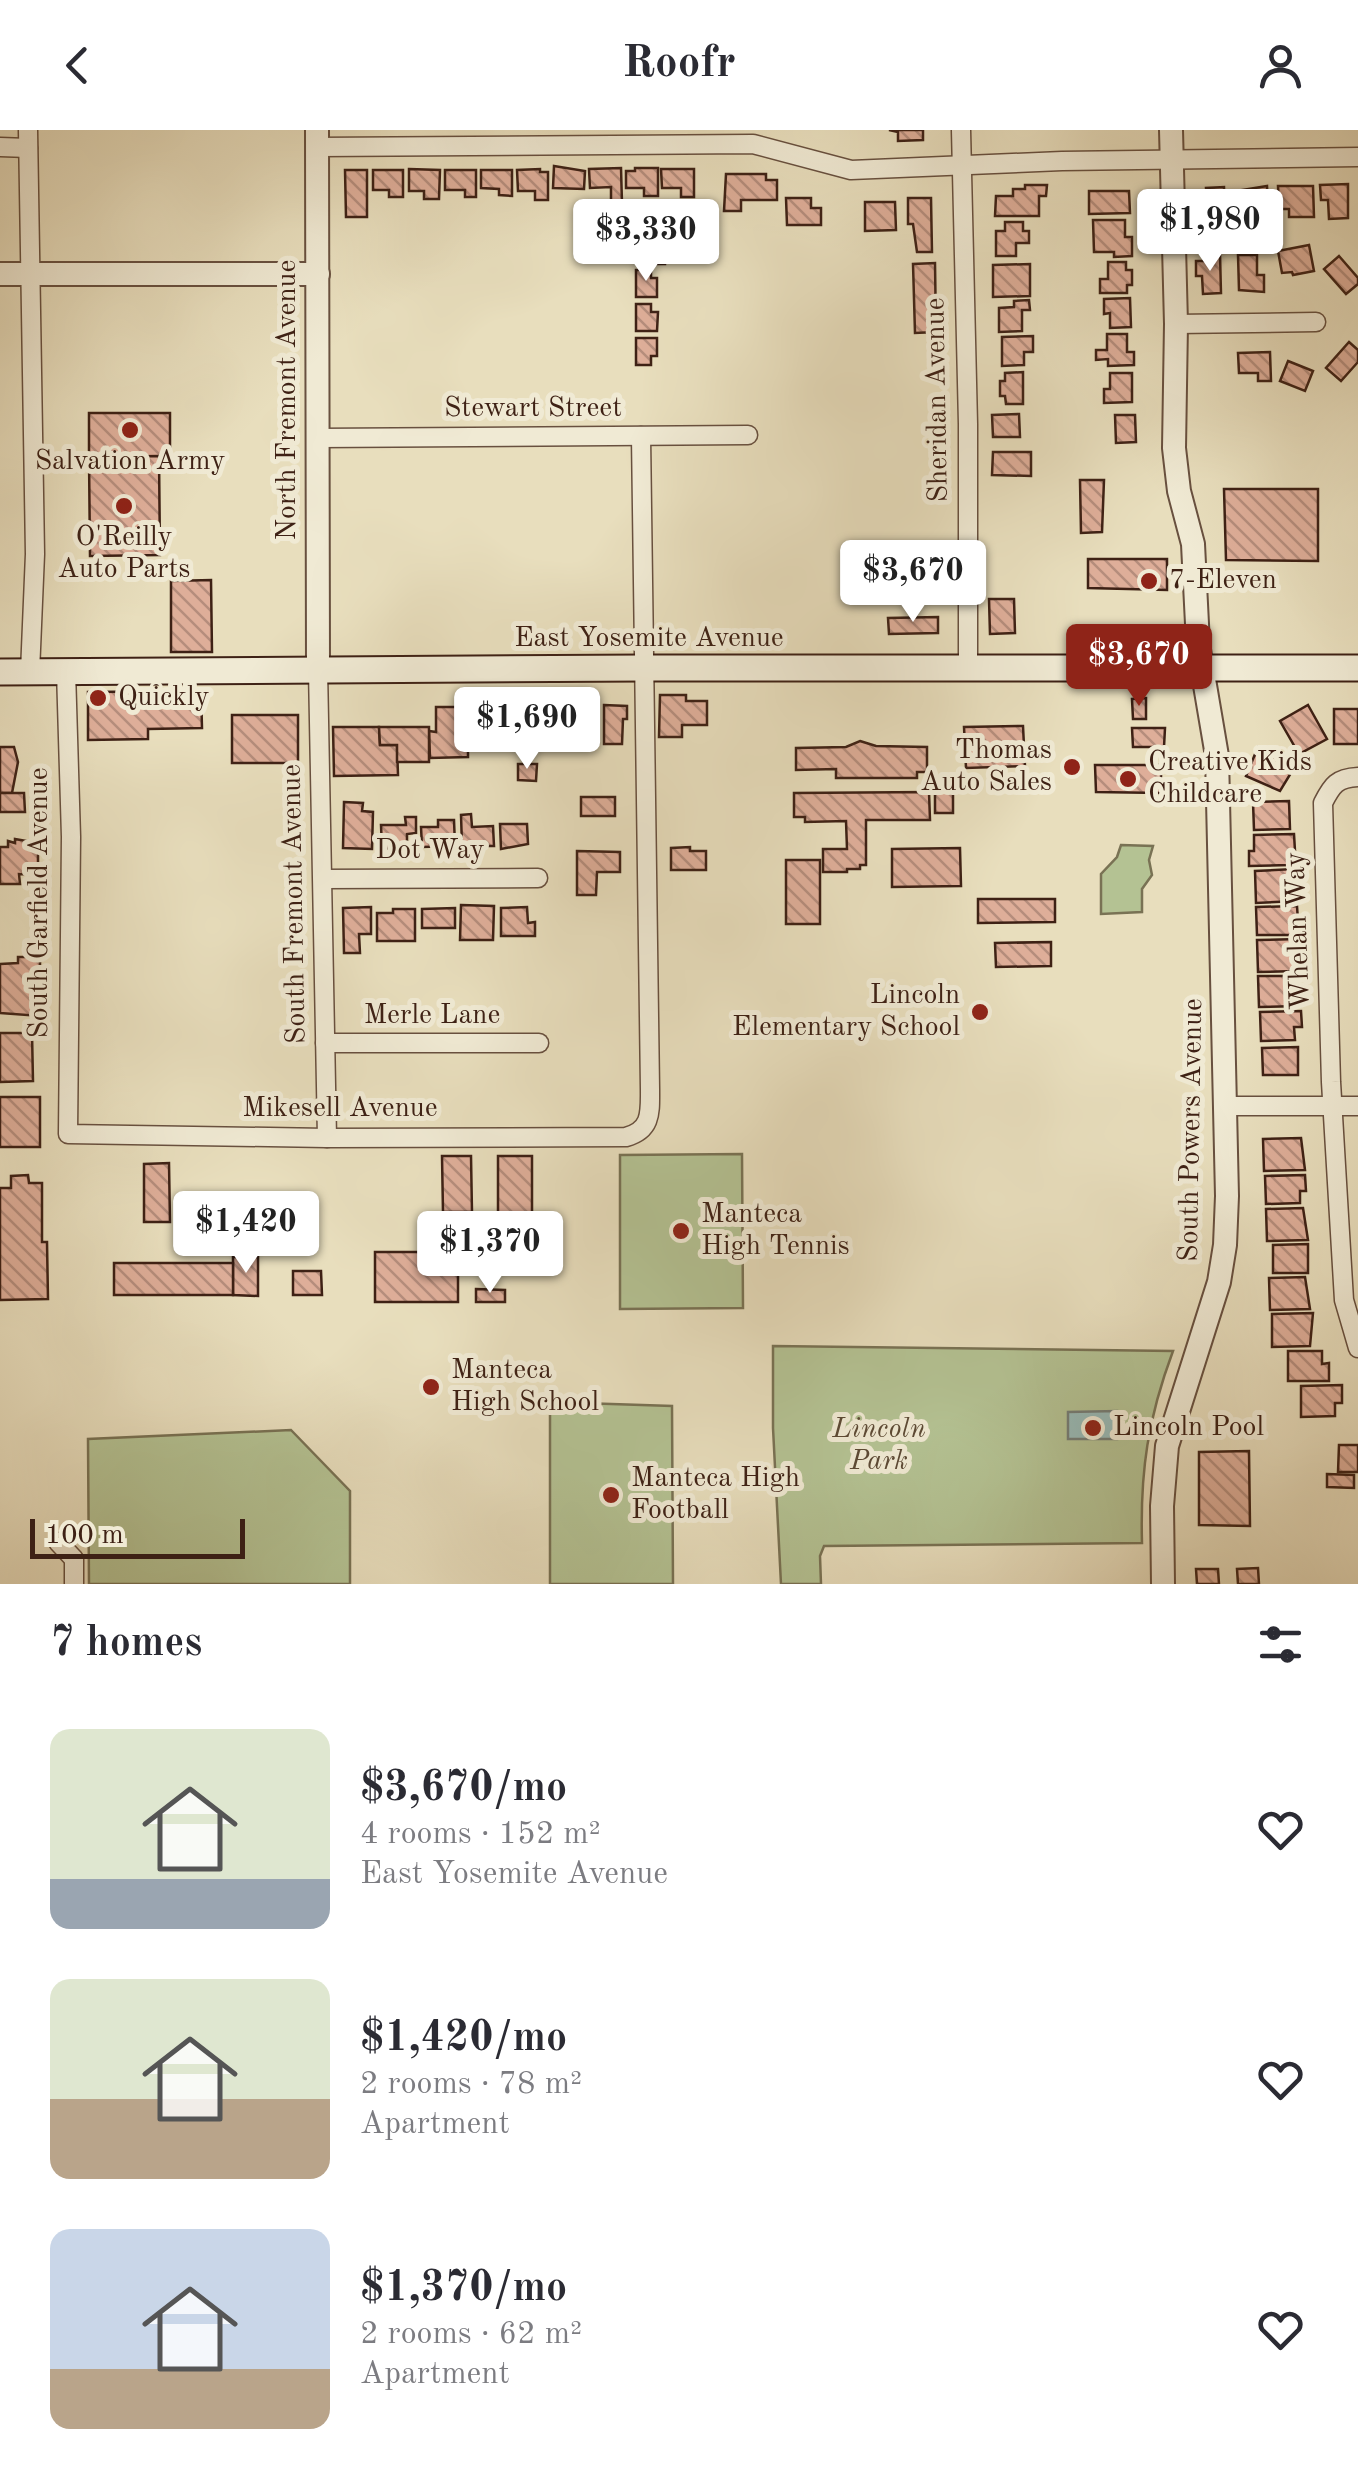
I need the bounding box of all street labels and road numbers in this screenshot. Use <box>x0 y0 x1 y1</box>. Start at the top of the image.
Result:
street label: North Fremont Avenue <box>274 260 302 540</box>
street label: Sheridan Avenue <box>922 297 954 503</box>
street label: Stewart Street <box>444 395 622 423</box>
street label: East Yosemite Avenue <box>514 625 784 653</box>
street label: South Fremont Avenue <box>279 764 311 1044</box>
street label: South Garfield Avenue <box>26 767 54 1039</box>
street label: Dot Way <box>375 837 485 865</box>
street label: Whelan Way <box>1282 851 1316 1011</box>
street label: South Powers Avenue <box>1176 998 1208 1262</box>
street label: Merle Lane <box>364 1002 500 1030</box>
street label: Mikesell Avenue <box>242 1095 438 1123</box>

